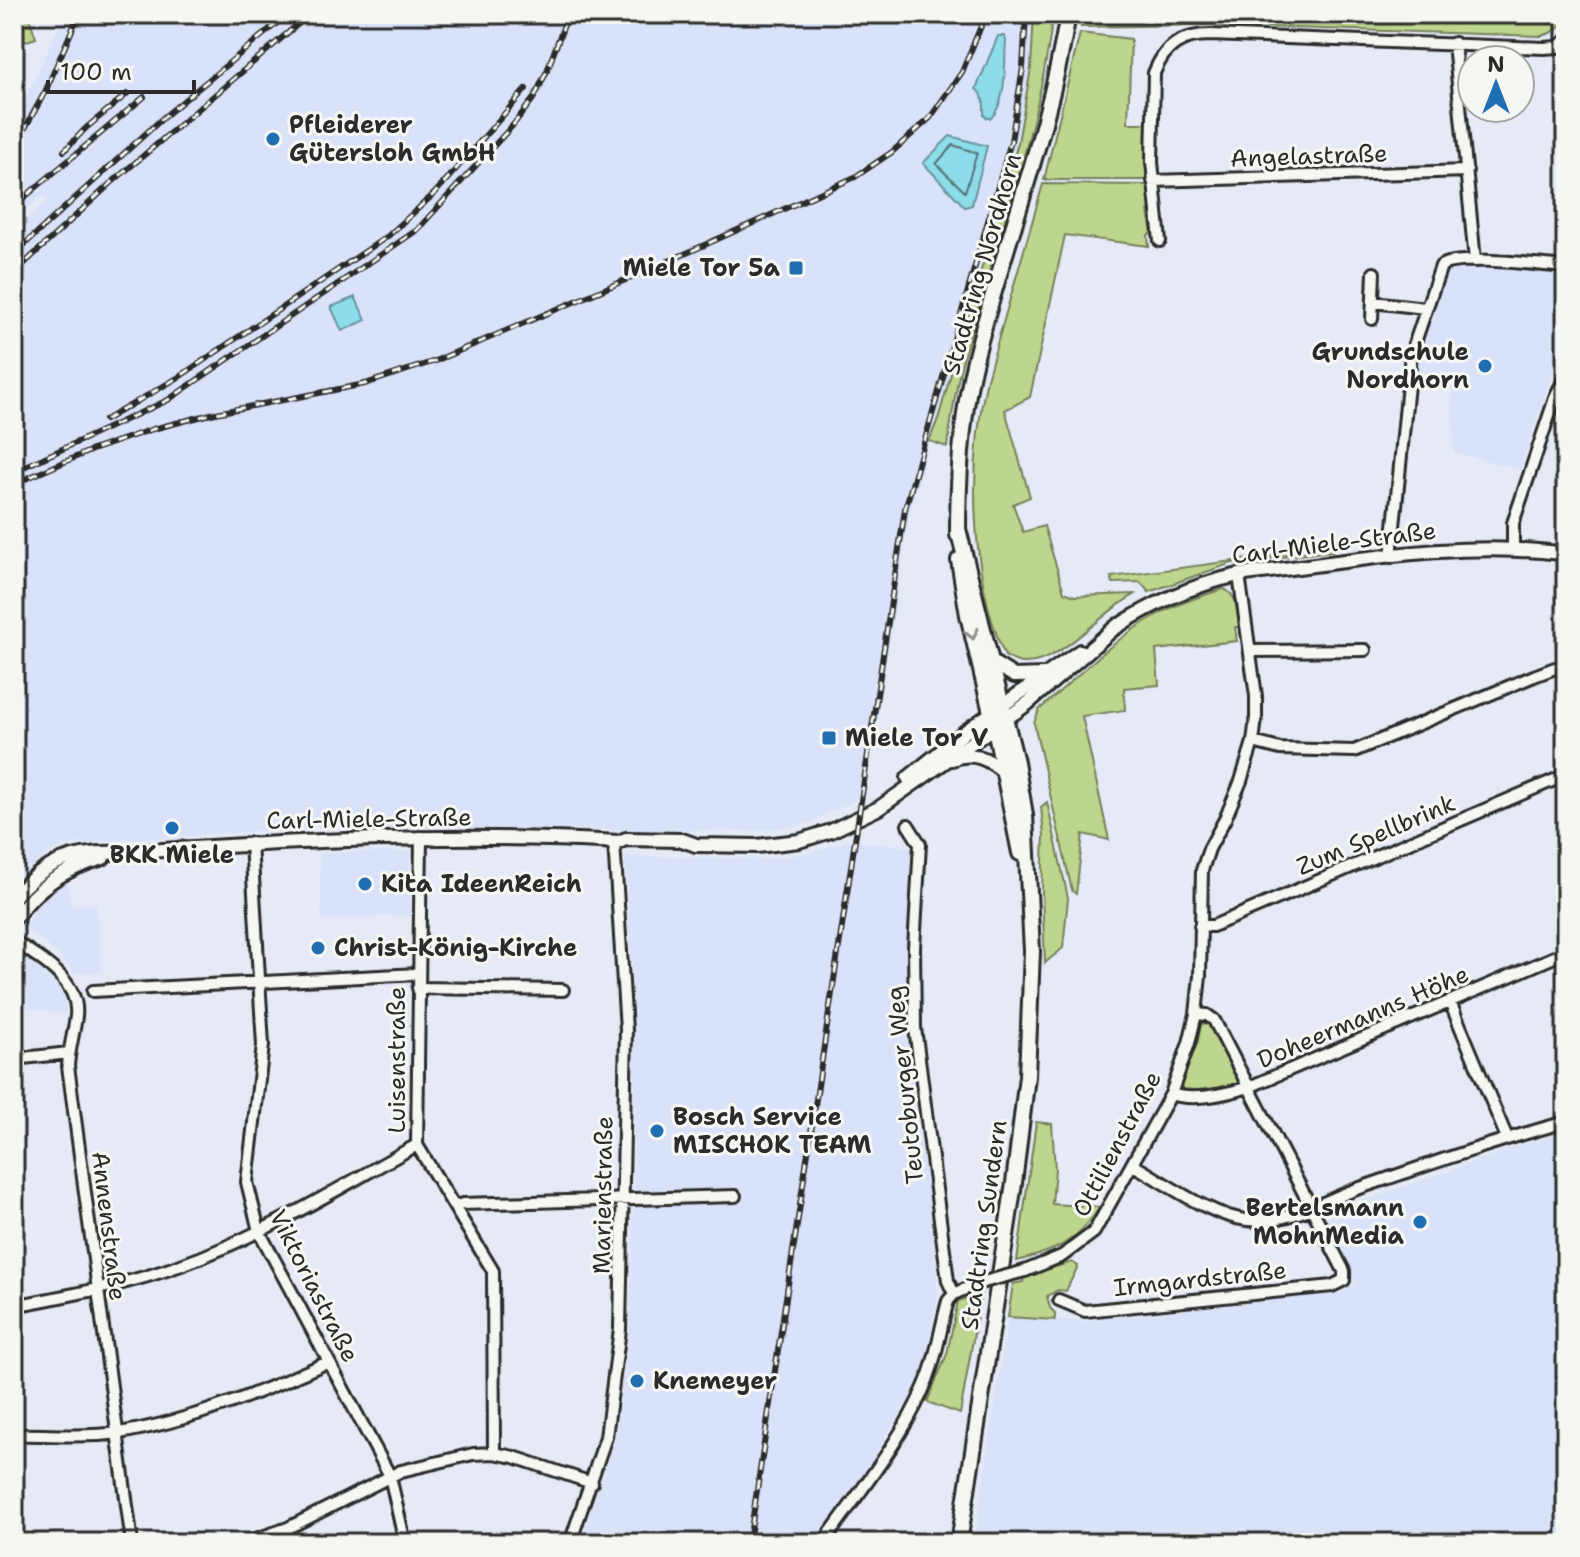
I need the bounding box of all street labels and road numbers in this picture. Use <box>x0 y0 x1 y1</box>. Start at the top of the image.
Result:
street label: Angelastraße <box>1230 137 1388 175</box>
street label: Stadtring Nordhorn <box>935 149 1029 379</box>
street label: Carl-Miele-Straße <box>1230 515 1438 571</box>
street label: Zum Spellbrink <box>1292 787 1460 883</box>
street label: Carl-Miele-Straße <box>266 801 472 837</box>
street label: Doheermanns Höhe <box>1252 958 1474 1076</box>
street label: Teutoburger Weg <box>879 985 931 1185</box>
street label: Luisenstraße <box>381 986 413 1134</box>
street label: Ottilienstraße <box>1065 1065 1169 1223</box>
street label: Marienstraße <box>586 1116 620 1274</box>
street label: Stadtring Sundern <box>953 1118 1015 1332</box>
street label: Annenstraße <box>84 1150 134 1302</box>
street label: Viktoriastraße <box>262 1204 366 1368</box>
street label: Irmgardstraße <box>1112 1254 1288 1304</box>

